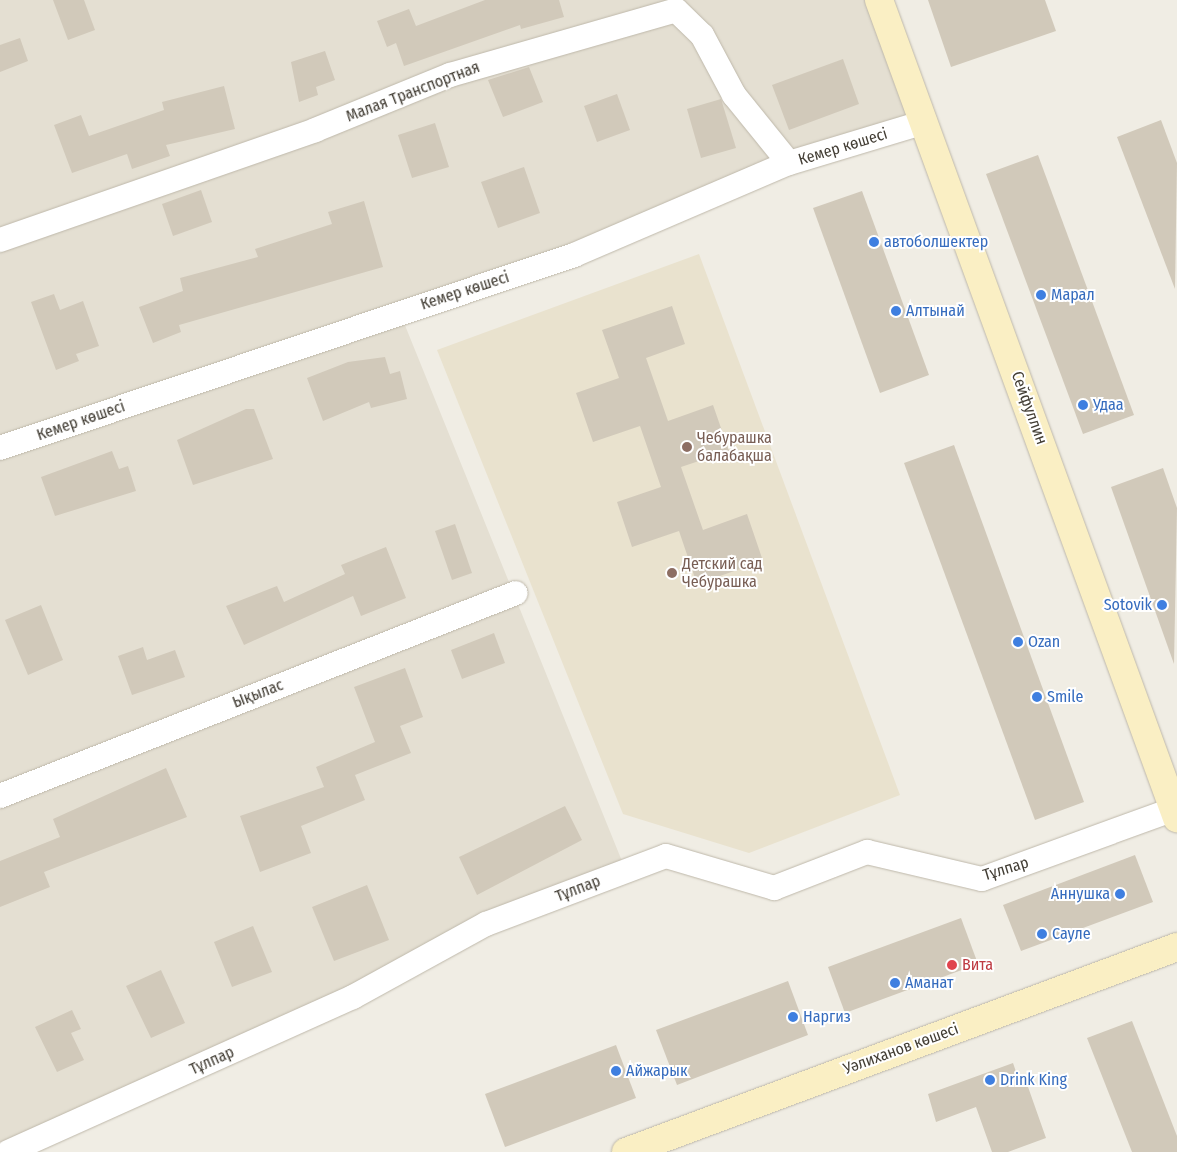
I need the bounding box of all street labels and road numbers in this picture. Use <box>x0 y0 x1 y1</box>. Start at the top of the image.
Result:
street label: Малая Транспортная <box>343 58 483 126</box>
street label: Кемер көшесі <box>796 124 890 170</box>
street label: Кемер көшесі <box>418 268 512 314</box>
street label: Сейфуллин <box>1007 369 1051 447</box>
street label: Кемер көшесі <box>34 397 128 445</box>
street label: Ықылас <box>230 676 286 712</box>
street label: Тұлпар <box>981 853 1031 885</box>
street label: Тұлпар <box>553 872 603 906</box>
street label: Уәлиханов көшесі <box>841 1019 961 1079</box>
street label: Тұлпар <box>187 1043 237 1079</box>

